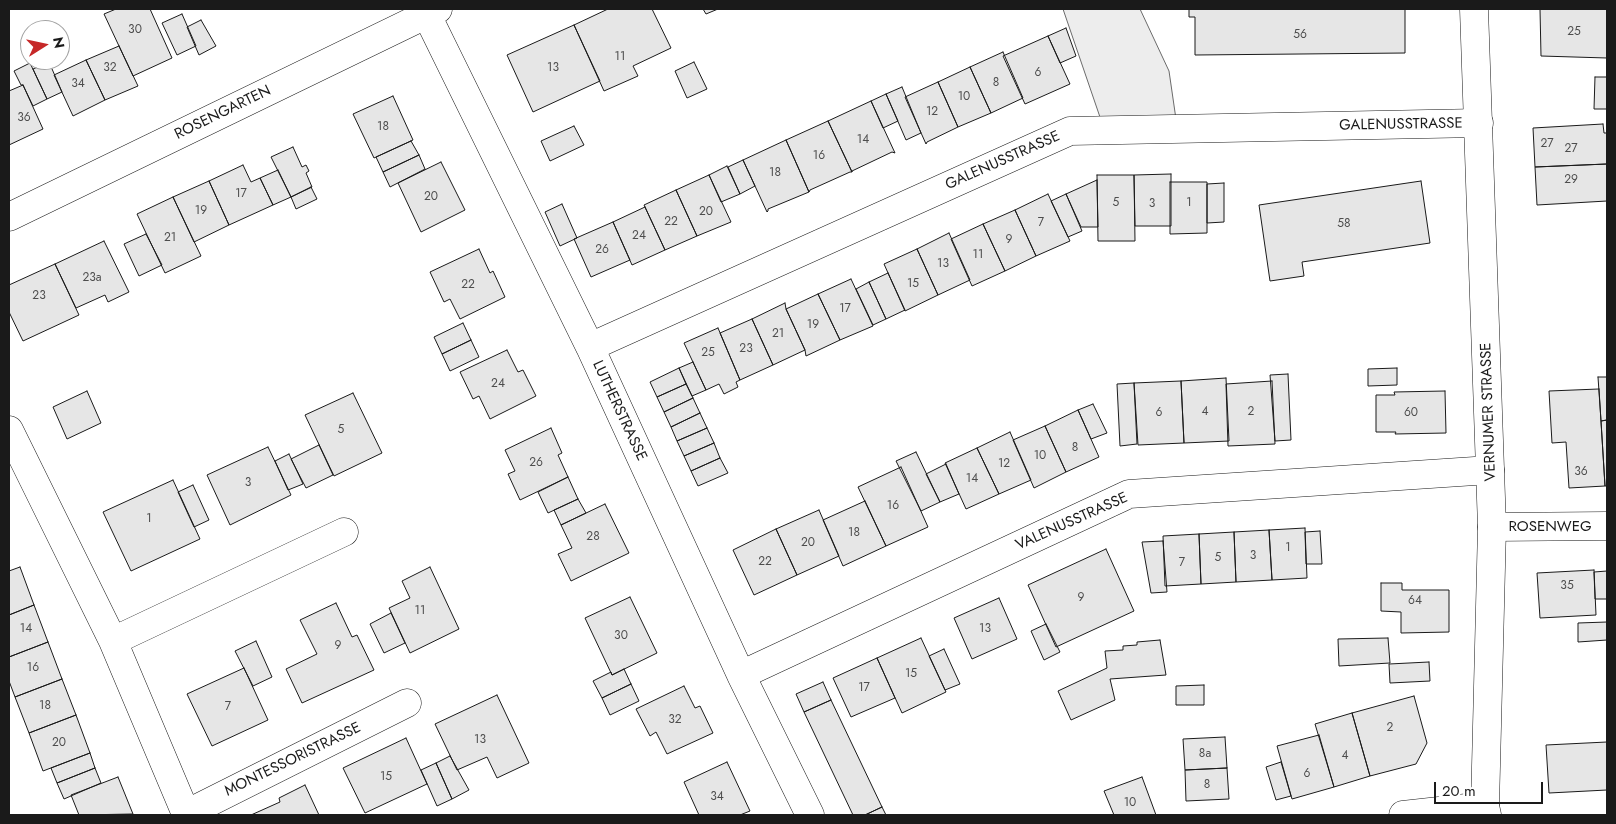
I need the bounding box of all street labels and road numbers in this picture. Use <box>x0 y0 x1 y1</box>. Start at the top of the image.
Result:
street label: ROSENGARTEN <box>172 82 274 144</box>
street label: GALENUSSTRASSE <box>1339 115 1463 135</box>
street label: GALENUSSTRASSE <box>943 128 1063 194</box>
street label: VERNUMER STRASSE <box>1478 342 1500 482</box>
street label: LUTHERSTRASSE <box>588 358 650 464</box>
street label: VALENUSSTRASSE <box>1013 489 1131 555</box>
street label: ROSENWEG <box>1508 518 1592 536</box>
street label: MONTESSORISTRASSE <box>222 719 364 801</box>

